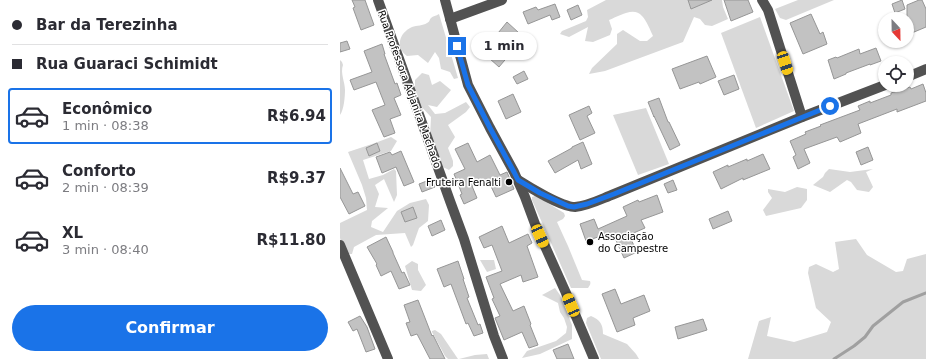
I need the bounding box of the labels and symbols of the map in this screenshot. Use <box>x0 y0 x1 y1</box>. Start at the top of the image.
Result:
street label: Rua Professora Adjanira Machado <box>376 9 443 170</box>
north arrow <box>878 12 914 48</box>
callout: 1 min <box>471 32 537 60</box>
route end <box>448 37 466 55</box>
car <box>776 50 794 76</box>
route start <box>821 97 839 115</box>
place label: Fruteira Fenalti <box>426 177 501 188</box>
marker: Fruteira Fenalti <box>504 177 514 187</box>
car <box>530 223 550 249</box>
place label: Associação do Campestre <box>598 231 668 254</box>
marker: Associação do Campestre <box>585 237 595 247</box>
car <box>561 292 581 318</box>

